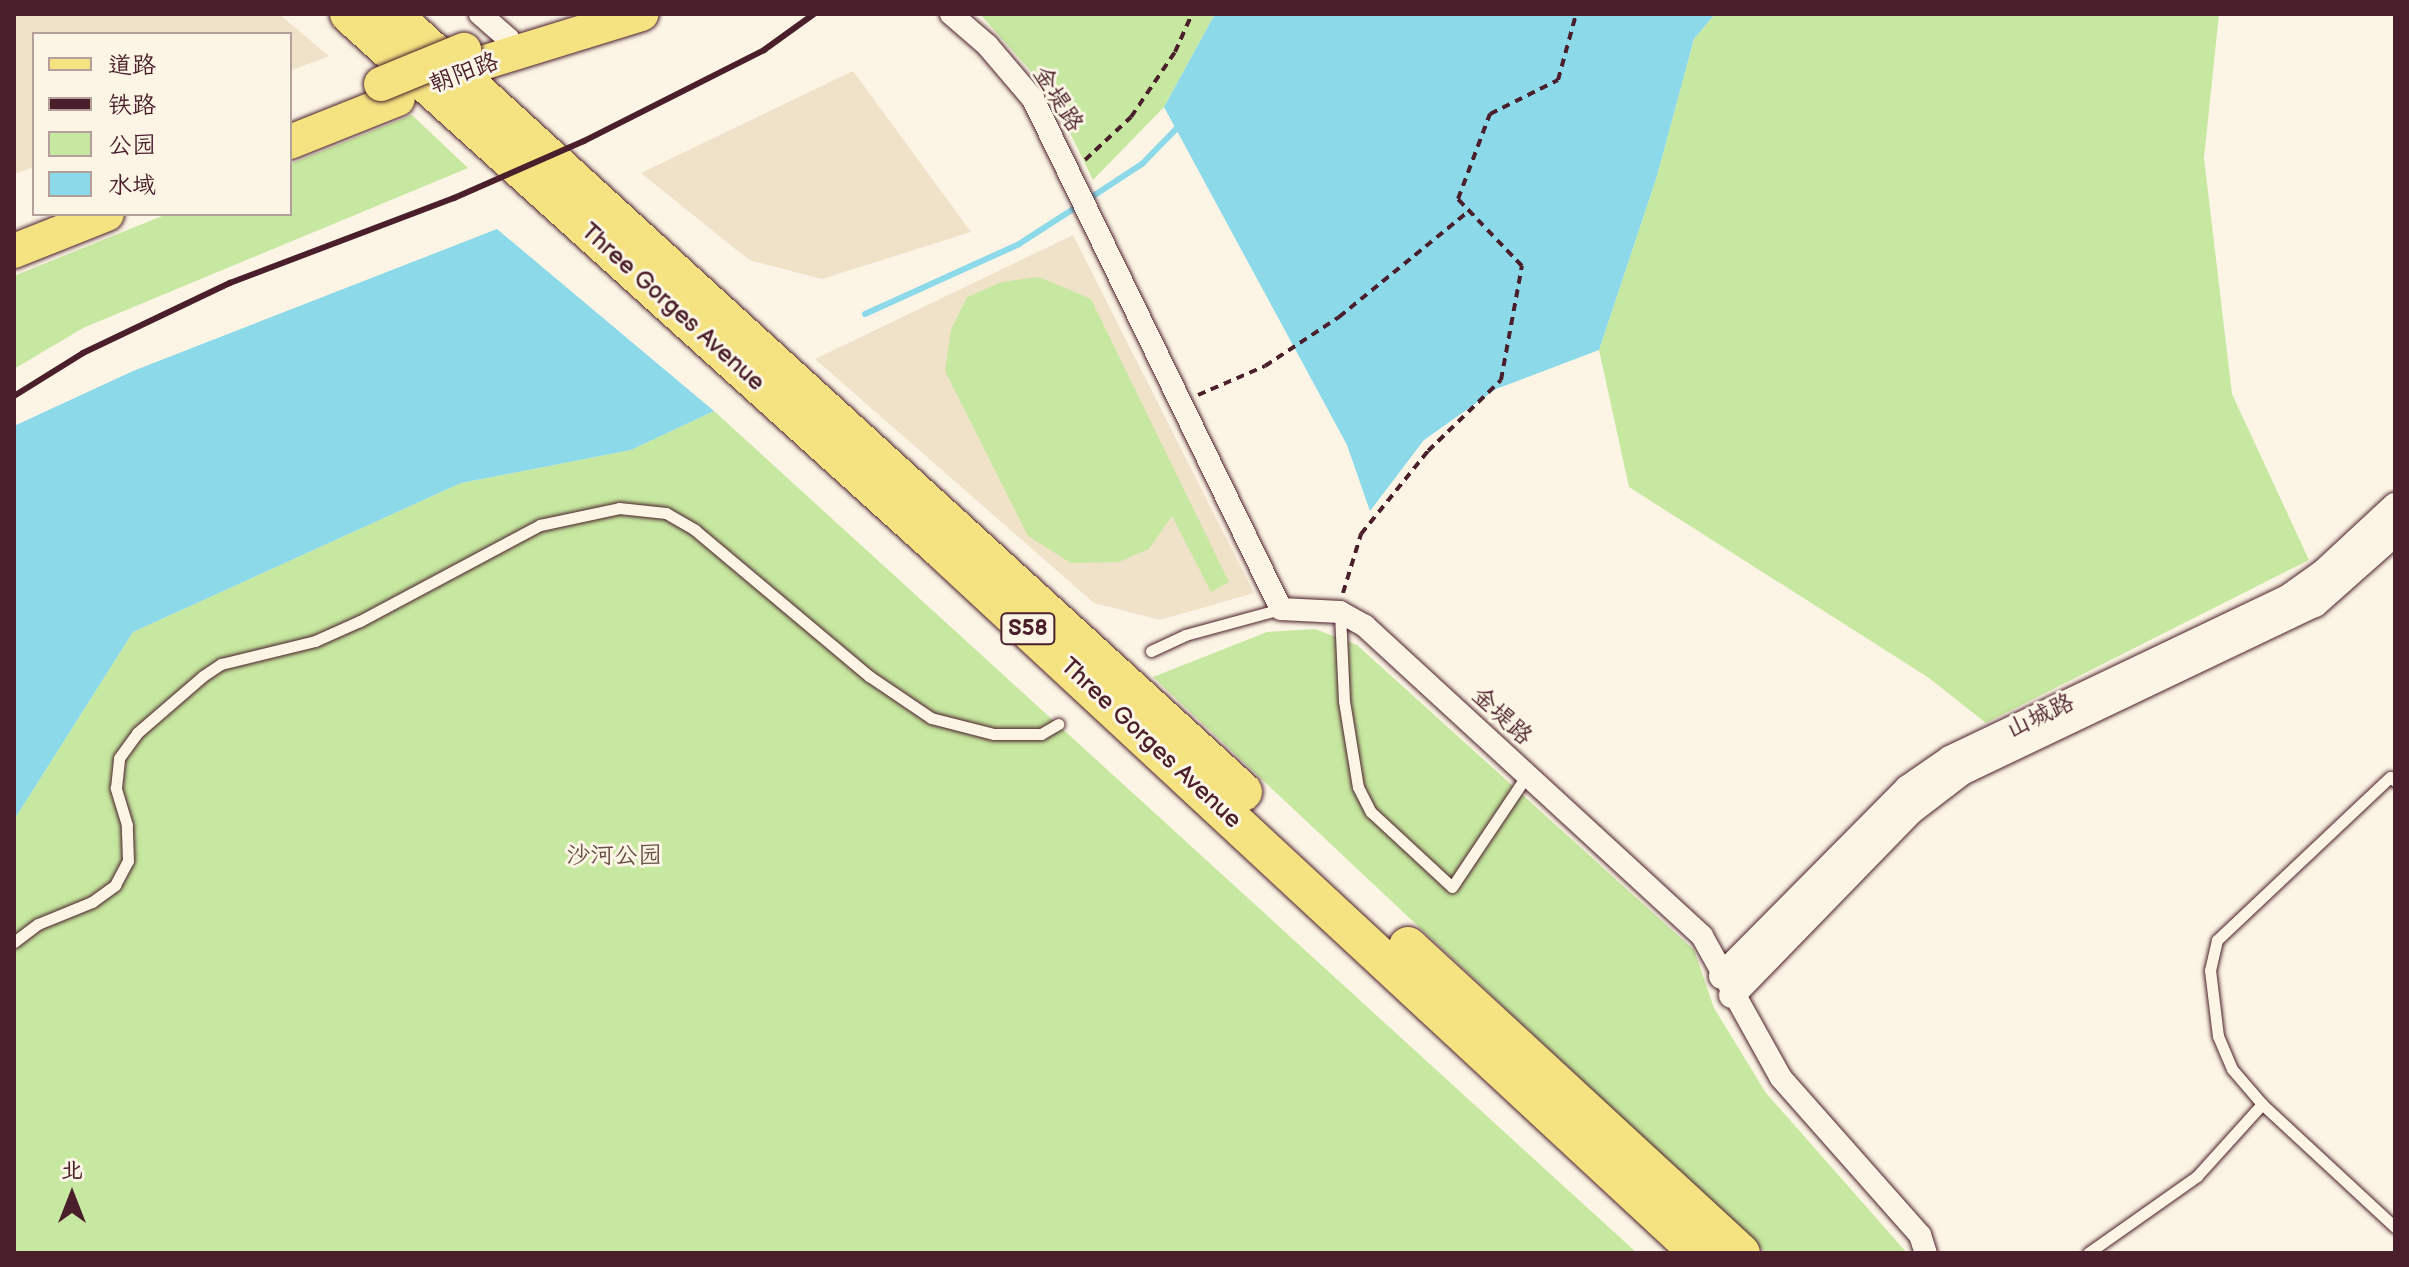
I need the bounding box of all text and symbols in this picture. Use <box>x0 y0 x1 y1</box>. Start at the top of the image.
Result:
legend <box>32 32 292 216</box>
street label: 朝阳路 <box>425 47 503 99</box>
text: 道路 <box>108 51 156 80</box>
street label: 金堤路 <box>1027 61 1089 137</box>
text: 铁路 <box>108 91 156 120</box>
text: 公园 <box>108 131 156 160</box>
text: 水域 <box>108 171 156 200</box>
street label: Three Gorges Avenue <box>575 217 771 397</box>
road number: S58 <box>1000 611 1056 647</box>
street label: Three Gorges Avenue <box>1055 652 1247 834</box>
street label: 金堤路 <box>1466 681 1538 751</box>
street label: 山城路 <box>2001 688 2079 744</box>
park label: 沙河公园 <box>566 842 662 870</box>
north arrow <box>32 1155 112 1235</box>
text: 北 <box>61 1157 83 1184</box>

